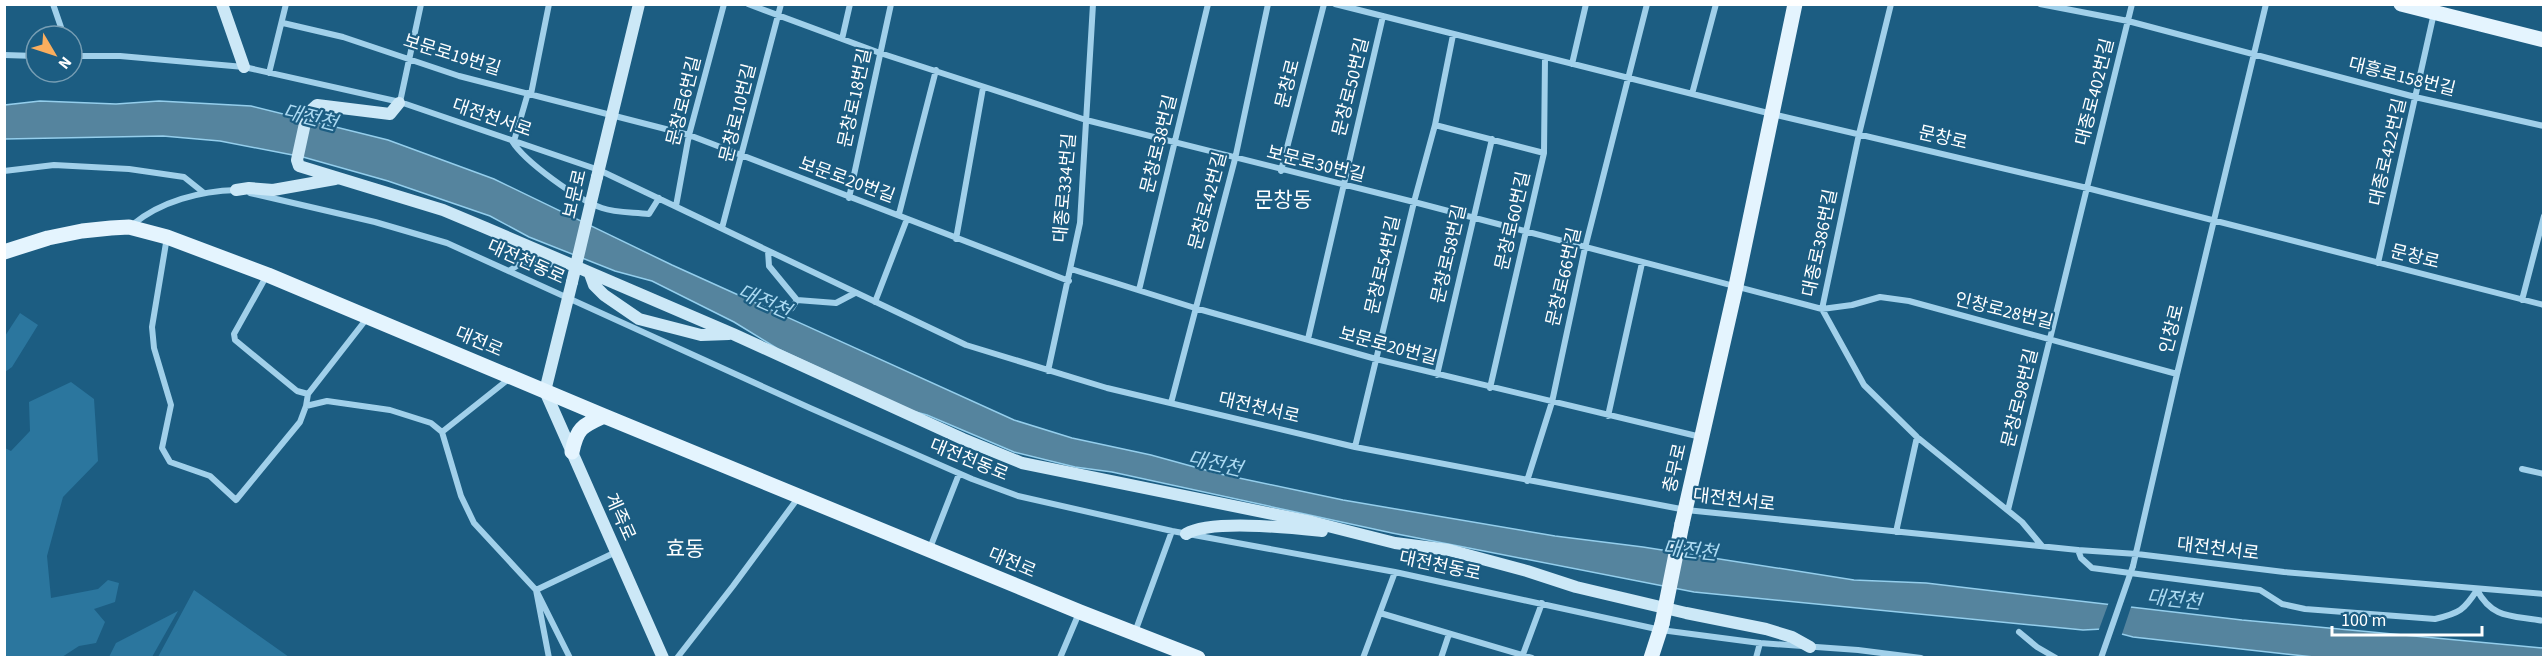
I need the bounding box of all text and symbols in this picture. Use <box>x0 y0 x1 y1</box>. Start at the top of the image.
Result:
north arrow <box>24 24 84 84</box>
street label: 보문로19번길 <box>400 28 504 82</box>
street label: 문창로50번길 <box>1327 35 1375 139</box>
street label: 대종로402번길 <box>2070 36 2120 148</box>
street label: 문창로18번길 <box>832 46 878 150</box>
text: N <box>53 52 77 74</box>
street label: 대흥로158번길 <box>2346 52 2458 102</box>
street label: 문창로6번길 <box>661 53 707 149</box>
street label: 문창로 <box>1270 57 1306 111</box>
street label: 문창로10번길 <box>714 61 762 165</box>
street label: 문창로38번길 <box>1135 92 1183 196</box>
street label: 대전천서로 <box>449 93 535 143</box>
street label: 대종로422번길 <box>2363 96 2413 208</box>
water label: 대전천 <box>280 98 343 139</box>
street label: 문창로 <box>1916 120 1970 156</box>
street label: 대종로334번길 <box>1048 132 1082 244</box>
street label: 보문로30번길 <box>1264 140 1368 188</box>
street label: 문창로42번길 <box>1183 149 1233 253</box>
street label: 보문로20번길 <box>795 151 899 209</box>
street label: 보문로 <box>557 167 593 221</box>
street label: 문창로60번길 <box>1489 169 1537 273</box>
district label: 문창동 <box>1254 185 1312 215</box>
street label: 대종로386번길 <box>1796 187 1844 299</box>
street label: 문창로58번길 <box>1425 202 1473 306</box>
street label: 문창로54번길 <box>1359 213 1407 317</box>
street label: 문창로66번길 <box>1540 225 1588 329</box>
street label: 대전천동로 <box>483 234 569 290</box>
street label: 문창로 <box>2388 239 2442 275</box>
water label: 대전천 <box>733 278 797 327</box>
street label: 인창로28번길 <box>1952 287 2056 335</box>
street label: 인창로 <box>2154 302 2190 356</box>
street label: 대전로 <box>451 321 507 363</box>
street label: 보문로20번길 <box>1336 321 1440 371</box>
street label: 문창로98번길 <box>1996 346 2044 450</box>
street label: 대전천서로 <box>1216 387 1302 429</box>
street label: 대전천동로 <box>926 433 1012 487</box>
street label: 충무로 <box>1657 441 1693 495</box>
water label: 대전천 <box>1185 444 1248 484</box>
street label: 대전천서로 <box>1691 483 1777 517</box>
street label: 계족로 <box>598 489 642 545</box>
street label: 대전천서로 <box>2175 532 2261 566</box>
district label: 효동 <box>666 534 704 564</box>
water label: 대전천 <box>1661 534 1721 568</box>
street label: 대전로 <box>984 542 1040 584</box>
street label: 대전천동로 <box>1397 545 1483 587</box>
water label: 대전천 <box>2145 583 2205 617</box>
scale bar <box>2332 599 2482 637</box>
text: 100 m <box>2341 608 2386 633</box>

